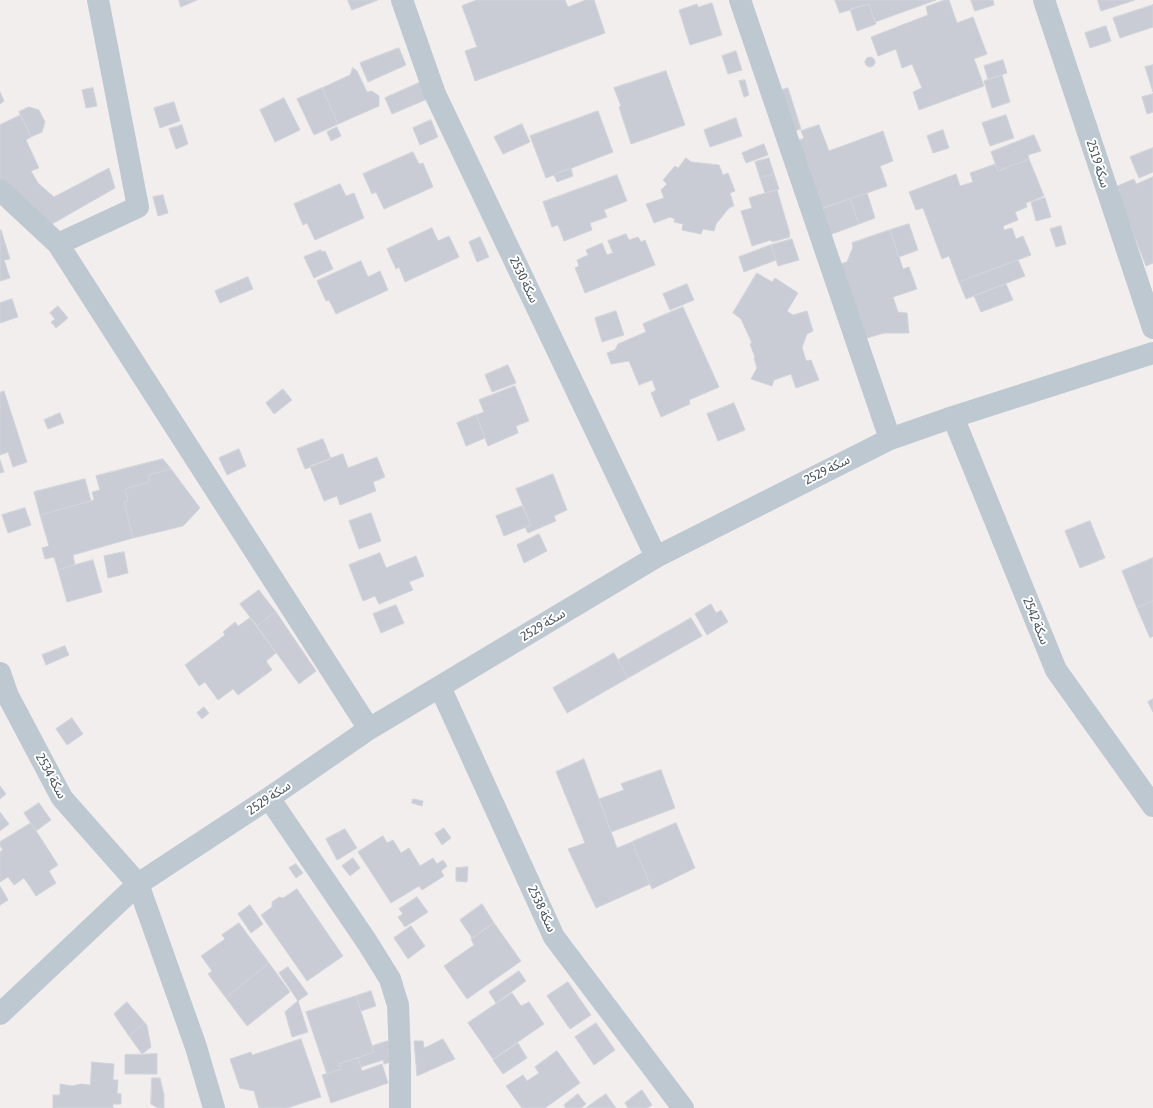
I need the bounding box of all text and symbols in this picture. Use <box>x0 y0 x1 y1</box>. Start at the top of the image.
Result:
street label: سكة 2519 <box>1083 138 1113 190</box>
street label: سكة 2530 <box>506 254 542 306</box>
street label: سكة 2529 <box>801 452 853 488</box>
street label: سكة 2542 <box>1020 595 1052 647</box>
street label: سكة 2529 <box>518 606 568 644</box>
street label: سكة 2534 <box>32 751 70 801</box>
street label: سكة 2529 <box>244 778 294 818</box>
street label: سكة 2538 <box>525 883 559 935</box>

